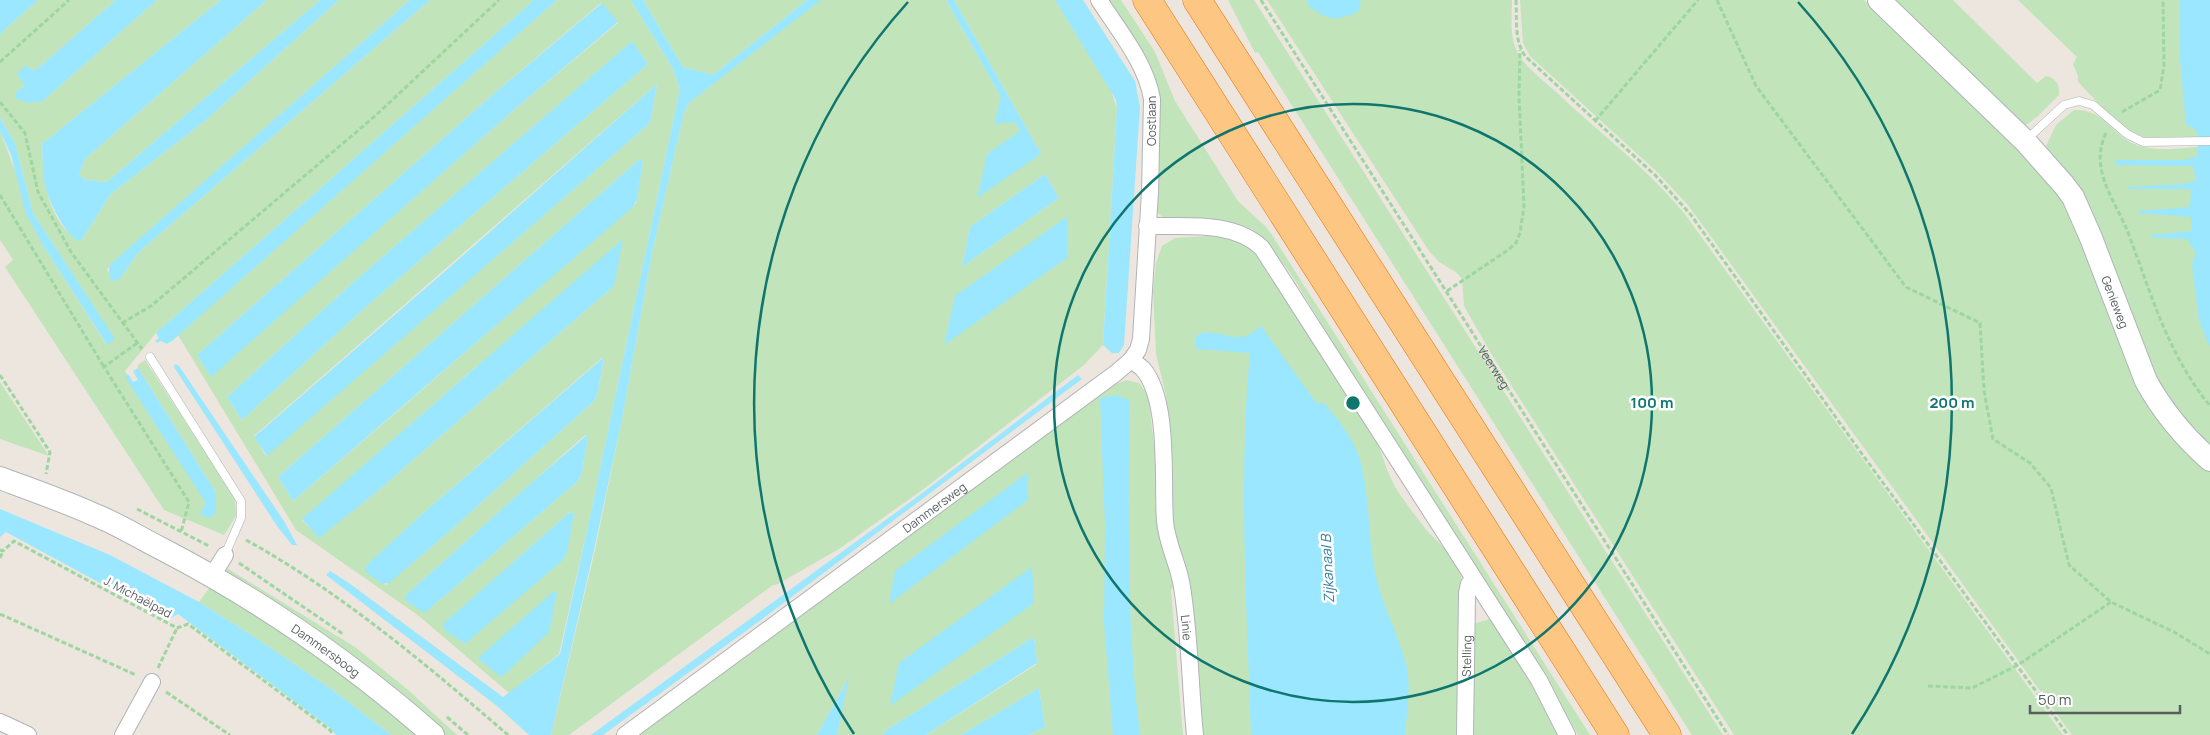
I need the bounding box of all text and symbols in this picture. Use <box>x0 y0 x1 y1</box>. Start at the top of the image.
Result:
street label: Oostlaan <box>1143 96 1160 146</box>
street label: Genieweg <box>2098 273 2133 331</box>
street label: Veerweg <box>1474 342 1514 392</box>
text: 100 m <box>1631 392 1673 413</box>
text: 200 m <box>1929 392 1975 413</box>
centre of rings <box>1344 394 1362 412</box>
street label: Dammersweg <box>899 478 969 536</box>
water label: Zijkanaal B <box>1316 533 1338 604</box>
street label: J. Michaëlpad <box>101 572 175 622</box>
street label: Linie <box>1177 614 1197 641</box>
street label: Dammersboog <box>288 620 364 681</box>
street label: Stelling <box>1457 635 1475 677</box>
scale bar <box>2030 682 2180 714</box>
text: 50 m <box>2038 689 2072 710</box>

